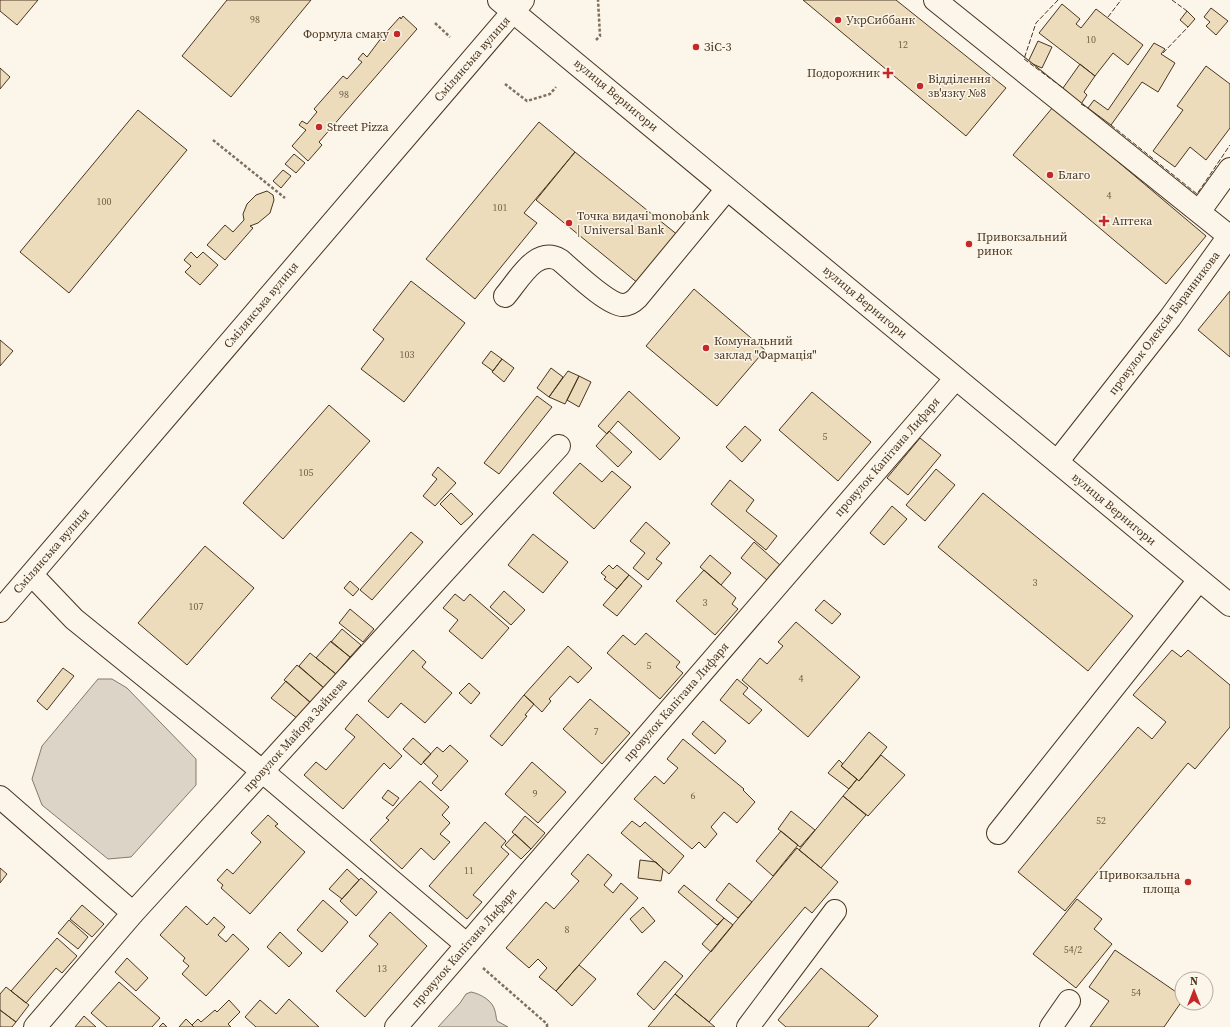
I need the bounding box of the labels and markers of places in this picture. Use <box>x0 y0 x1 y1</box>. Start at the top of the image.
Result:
place label: УкрСиббанк <box>846 12 916 28</box>
marker: УкрСиббанк <box>833 15 843 25</box>
place label: Формула смаку <box>303 26 390 42</box>
marker: Формула смаку <box>392 29 402 39</box>
place label: ЗіС-3 <box>704 39 732 55</box>
marker: ЗіС-3 <box>691 42 701 52</box>
place label: Подорожник <box>807 65 880 81</box>
marker: Подорожник <box>883 68 893 78</box>
place label: Відділення зв'язку №8 <box>928 71 991 101</box>
marker: Відділення зв'язку №8 <box>915 81 925 91</box>
place label: Street Pizza <box>327 119 390 135</box>
marker: Street Pizza <box>314 122 324 132</box>
place label: Благо <box>1058 167 1091 183</box>
marker: Благо <box>1045 170 1055 180</box>
place label: Точка видачі monobank | Universal Bank <box>577 208 710 238</box>
place label: Аптека <box>1112 213 1153 229</box>
marker: Аптека <box>1099 216 1109 226</box>
marker: Точка видачі monobank | Universal Bank <box>564 218 574 228</box>
place label: Привокзальний ринок <box>977 229 1068 259</box>
marker: Привокзальний ринок <box>964 239 974 249</box>
place label: Комунальний заклад "Фармація" <box>714 333 817 363</box>
marker: Комунальний заклад "Фармація" <box>701 343 711 353</box>
place label: Привокзальна площа <box>1099 867 1181 897</box>
marker: Привокзальна площа <box>1183 877 1193 887</box>

